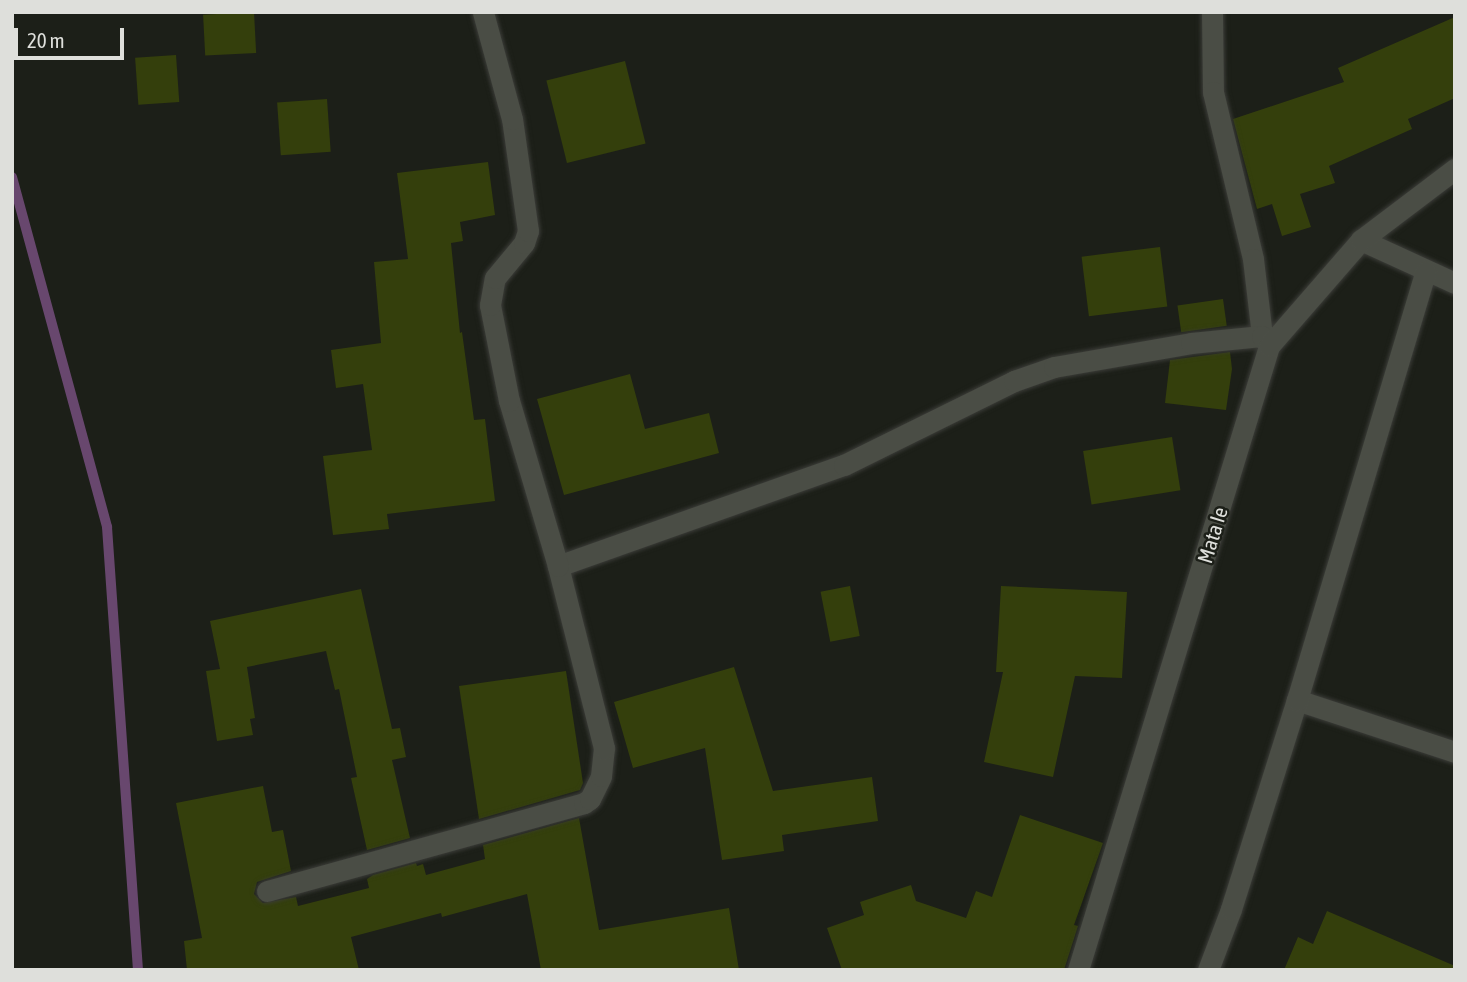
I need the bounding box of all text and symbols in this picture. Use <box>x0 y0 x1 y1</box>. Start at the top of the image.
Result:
scale bar <box>18 14 128 58</box>
text: 20 m <box>27 28 65 52</box>
street label: Mata Ie <box>1192 504 1232 566</box>

